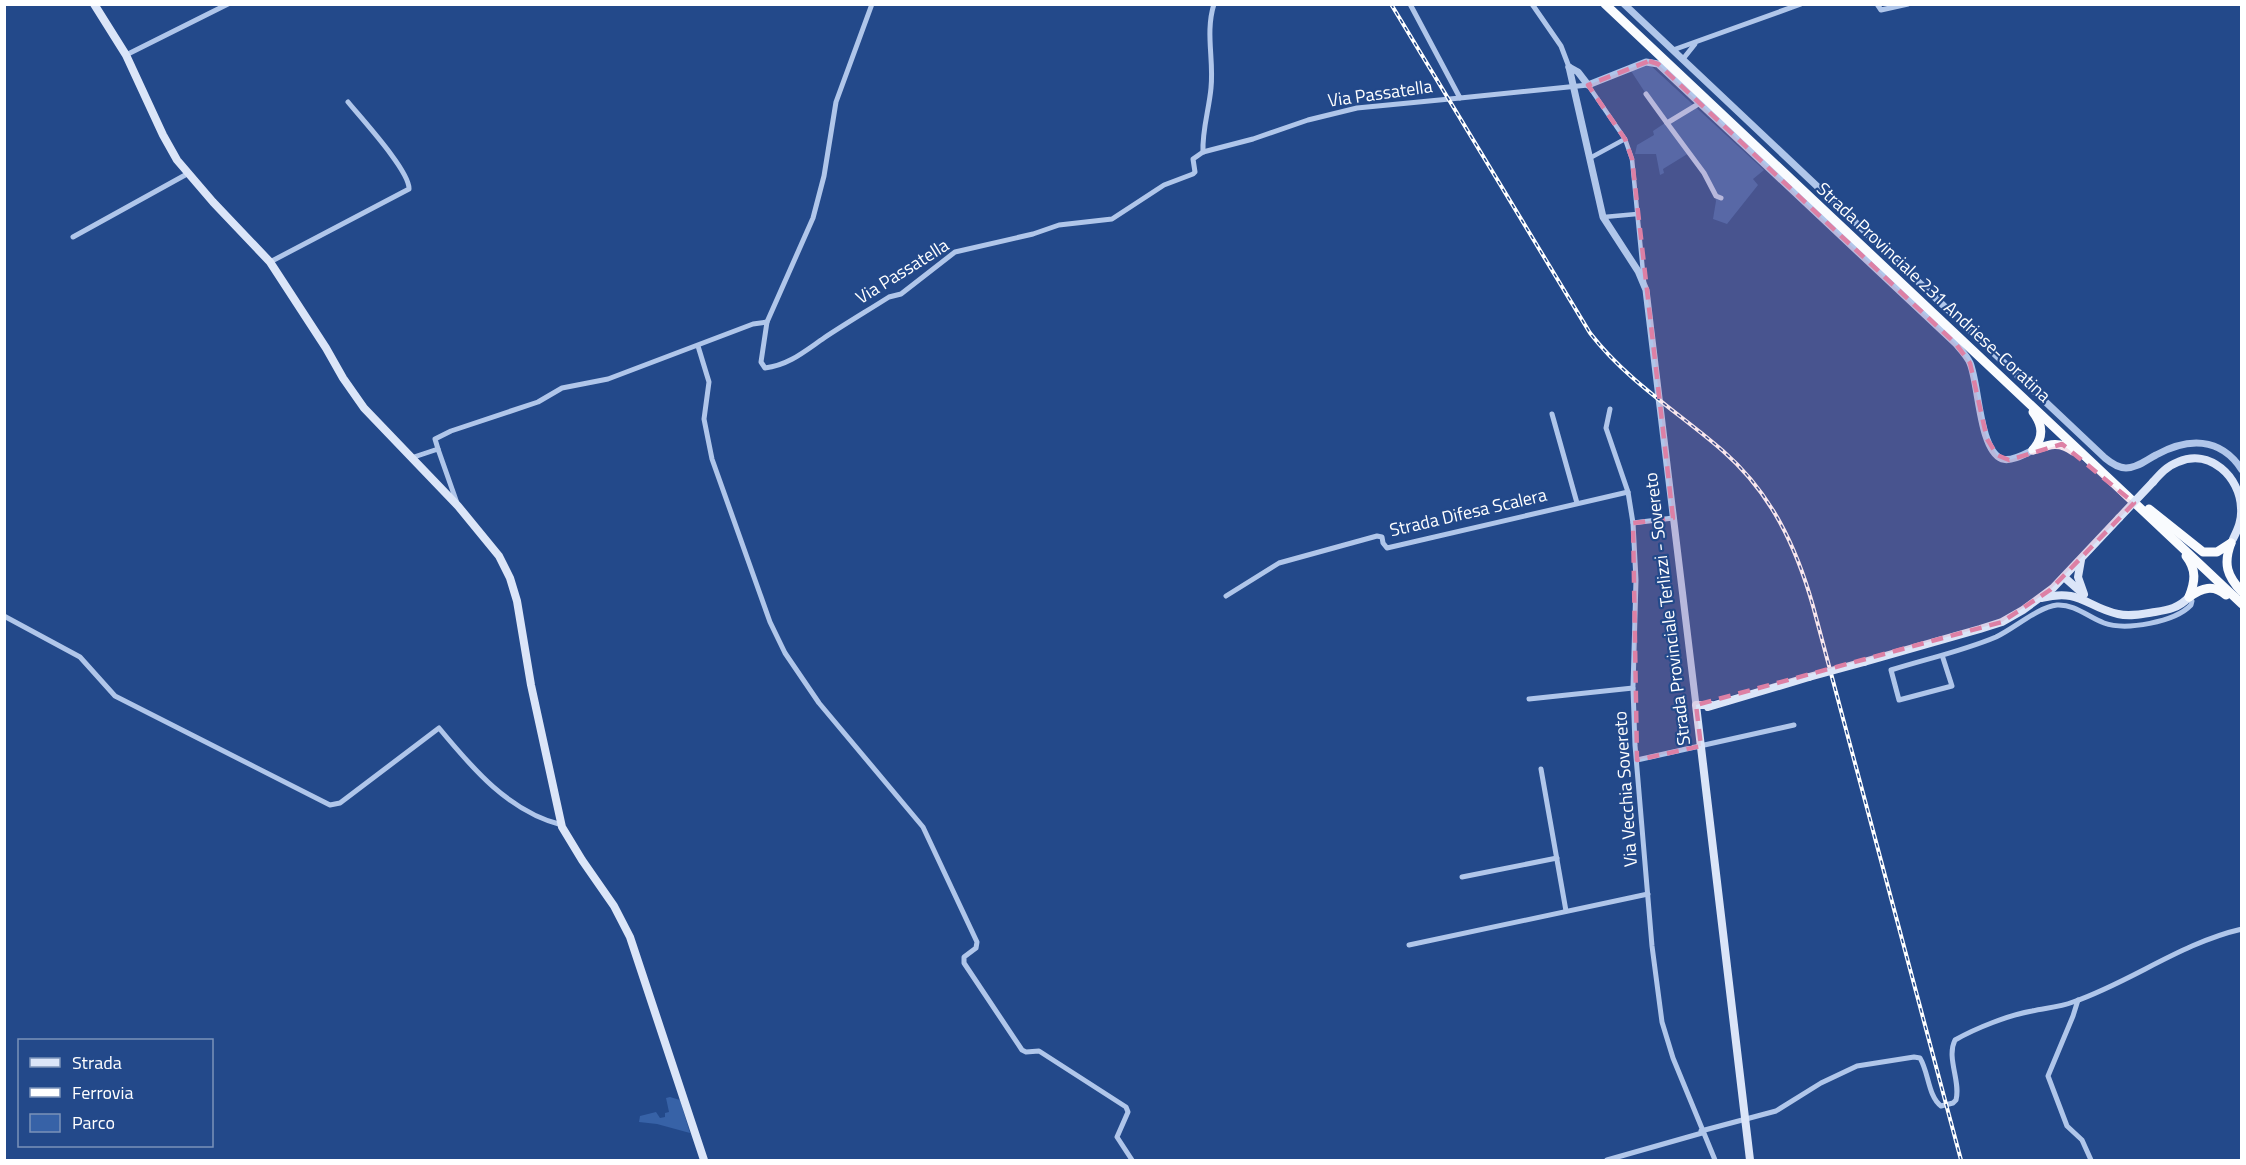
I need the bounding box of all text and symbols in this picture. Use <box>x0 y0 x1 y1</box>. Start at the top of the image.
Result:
street label: Via Passatella <box>1326 72 1434 114</box>
street label: Strada Provinciale 231 Andriese-Coratina <box>1811 176 2057 408</box>
street label: Via Passatella <box>850 232 954 310</box>
street label: Strada Provinciale Terlizzi - Sovereto <box>1637 471 1697 747</box>
street label: Strada Difesa Scalera <box>1387 481 1549 543</box>
street label: Via Vecchia Sovereto <box>1606 710 1644 868</box>
legend <box>18 1039 213 1147</box>
text: Strada <box>72 1049 122 1076</box>
text: Ferrovia <box>72 1079 133 1106</box>
text: Parco <box>72 1109 115 1136</box>

